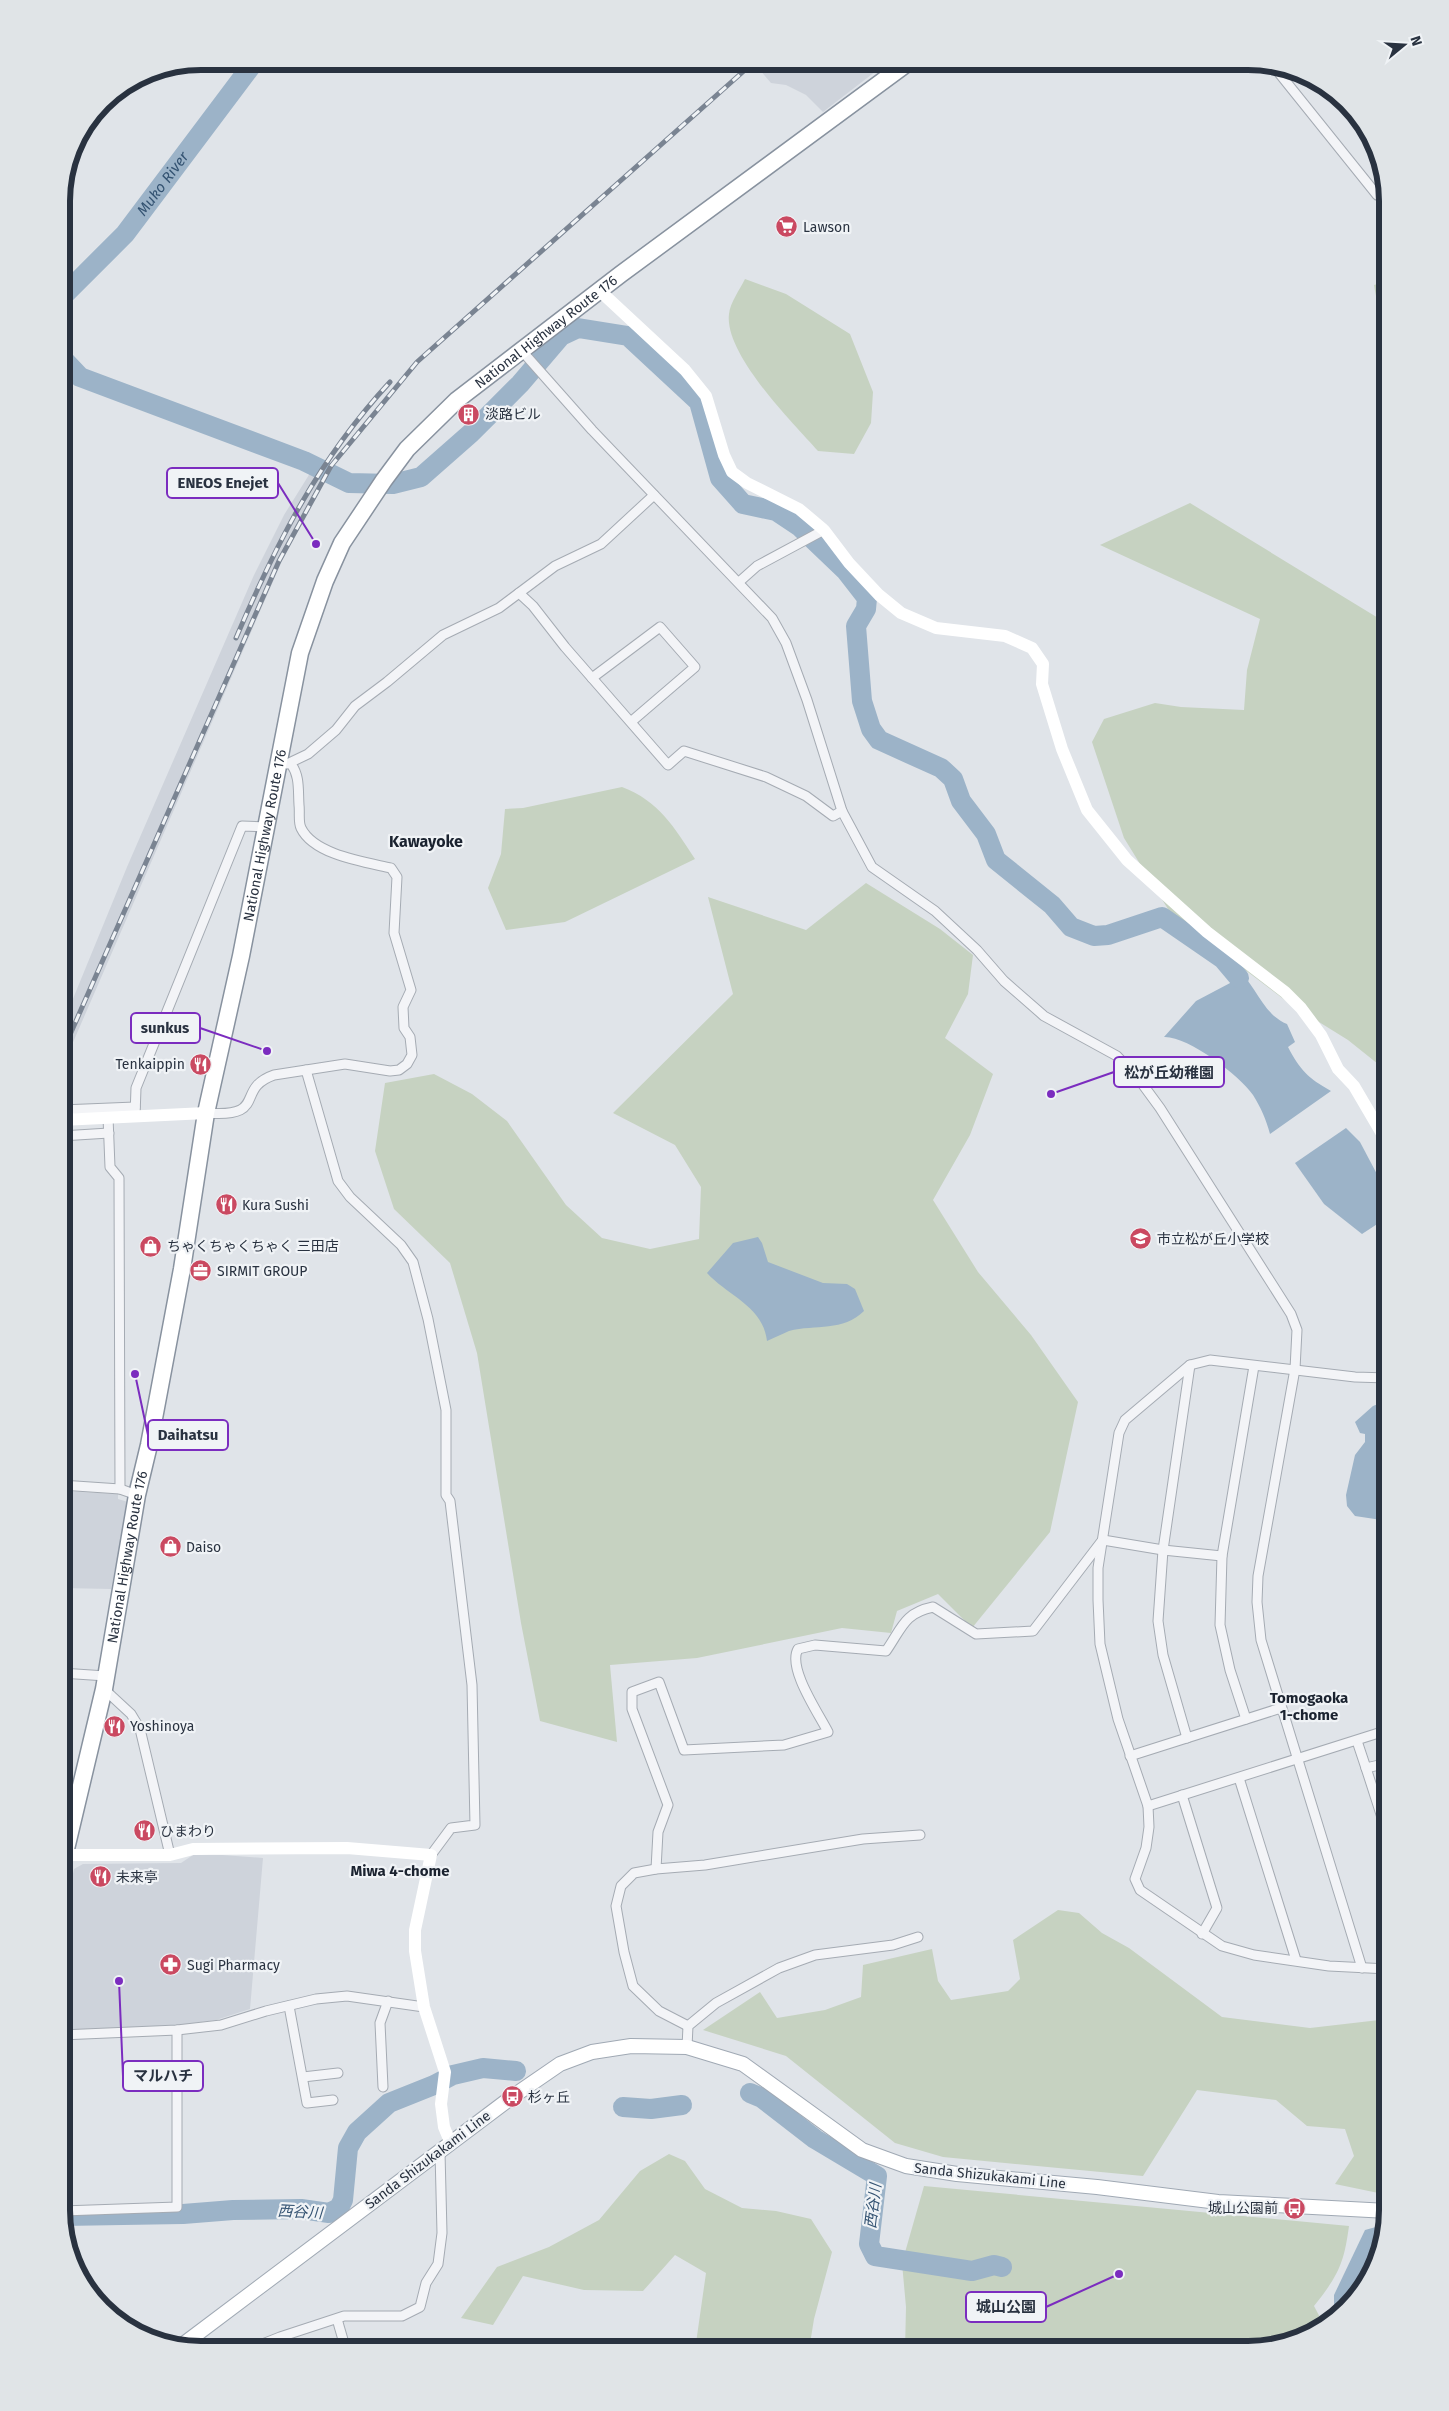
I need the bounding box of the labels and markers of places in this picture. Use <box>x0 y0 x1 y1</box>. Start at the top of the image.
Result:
supermarket icon: Lawson <box>775 215 799 239</box>
place label: Lawson <box>803 219 850 236</box>
building icon: 淡路ビル <box>457 402 481 426</box>
place label: 淡路ビル <box>485 406 541 423</box>
callout: ENEOS Enejet <box>167 468 278 498</box>
callout: sunkus <box>131 1013 200 1043</box>
restaurant icon: Tenkaippin <box>189 1052 213 1076</box>
place label: Tenkaippin <box>115 1056 185 1073</box>
callout: 松が丘幼稚園 <box>1114 1057 1224 1087</box>
restaurant icon: Kura Sushi <box>214 1193 238 1217</box>
place label: Kura Sushi <box>242 1197 309 1214</box>
school or university icon: 市立松が丘小学校 <box>1129 1227 1153 1251</box>
place label: 市立松が丘小学校 <box>1157 1231 1269 1248</box>
shop icon: ちゃくちゃくちゃく 三田店 <box>139 1234 163 1258</box>
place label: ちゃくちゃくちゃく 三田店 <box>167 1238 339 1255</box>
office icon: SIRMIT GROUP <box>189 1259 213 1283</box>
place label: SIRMIT GROUP <box>217 1263 307 1280</box>
callout: Daihatsu <box>148 1420 228 1450</box>
shop icon: Daiso <box>158 1535 182 1559</box>
place label: Daiso <box>186 1539 221 1556</box>
restaurant icon: Yoshinoya <box>102 1714 126 1738</box>
place label: Yoshinoya <box>130 1718 194 1735</box>
restaurant icon: ひまわり <box>132 1819 156 1843</box>
place label: ひまわり <box>160 1823 216 1840</box>
restaurant icon: 未来亭 <box>88 1865 112 1889</box>
place label: 未来亭 <box>116 1869 158 1886</box>
pharmacy icon: Sugi Pharmacy <box>159 1953 183 1977</box>
place label: Sugi Pharmacy <box>187 1957 280 1974</box>
callout: マルハチ <box>123 2061 203 2091</box>
bus stop icon: 杉ヶ丘 <box>500 2085 524 2109</box>
place label: 杉ヶ丘 <box>528 2089 570 2106</box>
bus stop icon: 城山公園前 <box>1282 2196 1306 2220</box>
place label: 城山公園前 <box>1208 2200 1278 2217</box>
callout: 城山公園 <box>966 2292 1046 2322</box>

